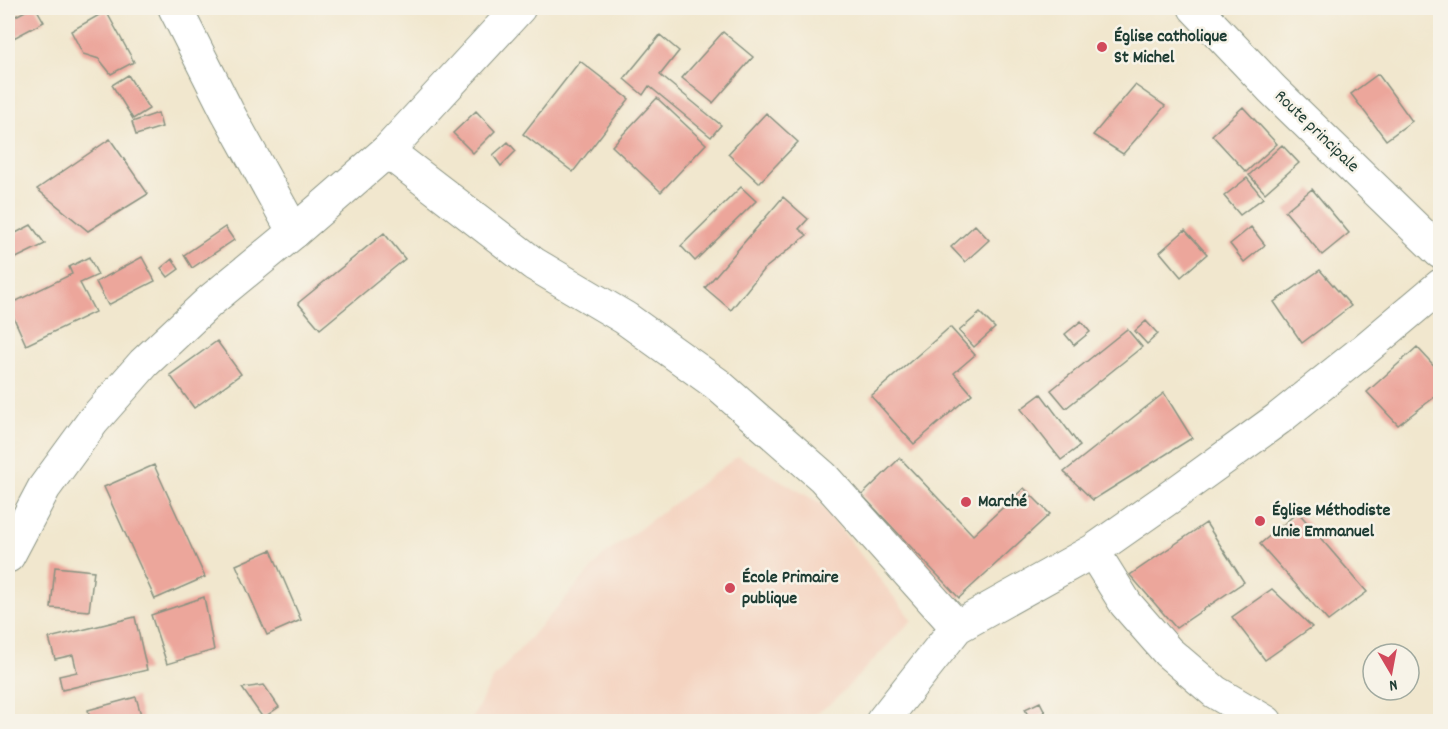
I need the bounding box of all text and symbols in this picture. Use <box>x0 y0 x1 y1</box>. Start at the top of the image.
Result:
place label: Église catholique St Michel <box>1114 25 1227 71</box>
marker: Église catholique St Michel <box>1095 40 1109 54</box>
street label: Route principale <box>1268 85 1364 179</box>
place label: Marché <box>978 490 1027 515</box>
marker: Marché <box>959 495 973 509</box>
place label: Église Méthodiste Unie Emmanuel <box>1272 499 1390 545</box>
marker: Église Méthodiste Unie Emmanuel <box>1253 514 1267 528</box>
place label: École Primaire publique <box>742 566 839 612</box>
marker: École Primaire publique <box>723 581 737 595</box>
north arrow <box>1361 642 1421 702</box>
text: N <box>1387 672 1399 696</box>

